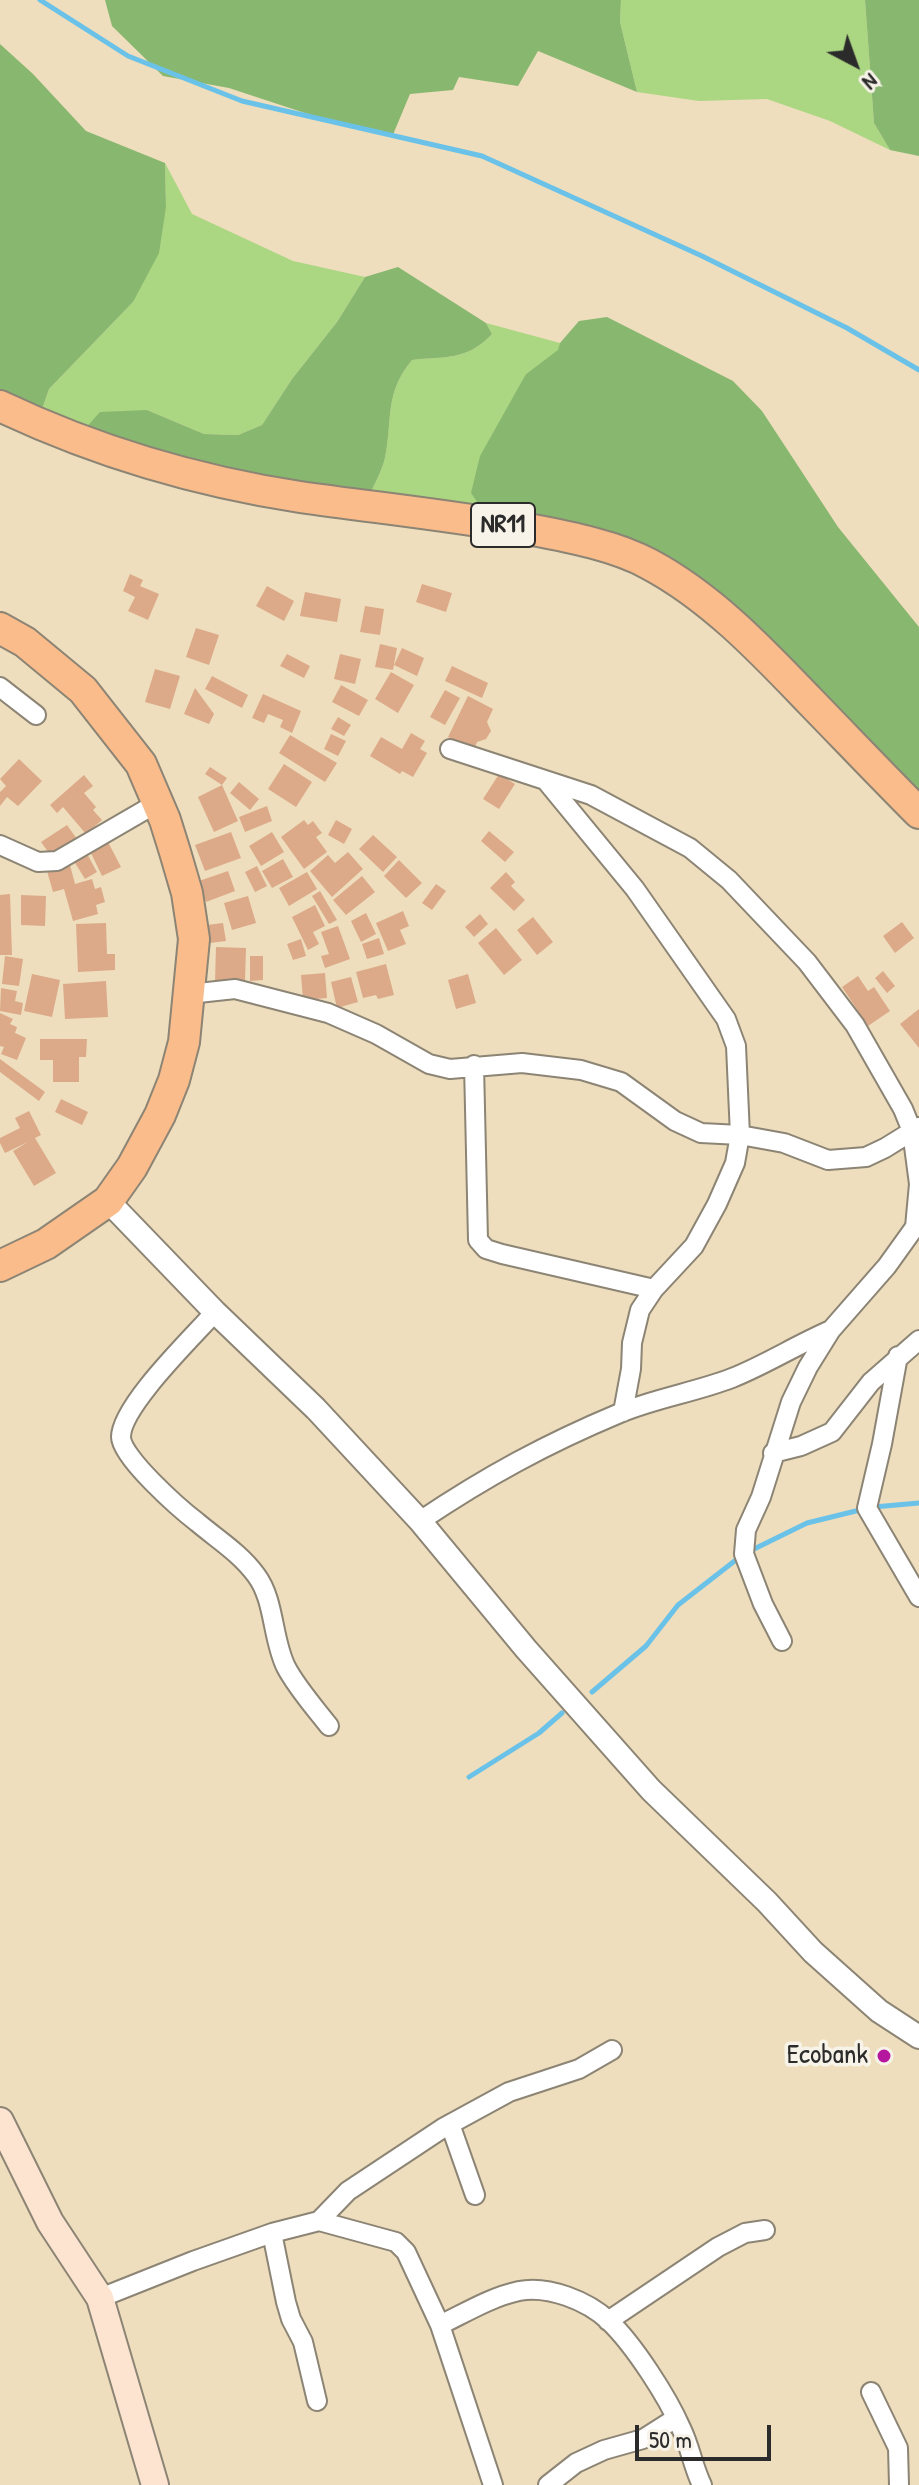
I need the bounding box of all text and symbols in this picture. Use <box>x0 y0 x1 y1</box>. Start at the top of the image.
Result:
north arrow <box>815 24 895 104</box>
text: N <box>856 67 885 97</box>
road number: NR11 <box>471 503 535 547</box>
place label: Ecobank <box>787 2039 868 2073</box>
marker: Ecobank <box>875 2047 893 2065</box>
scale bar <box>639 2409 775 2459</box>
text: 50 m <box>649 2423 692 2455</box>

